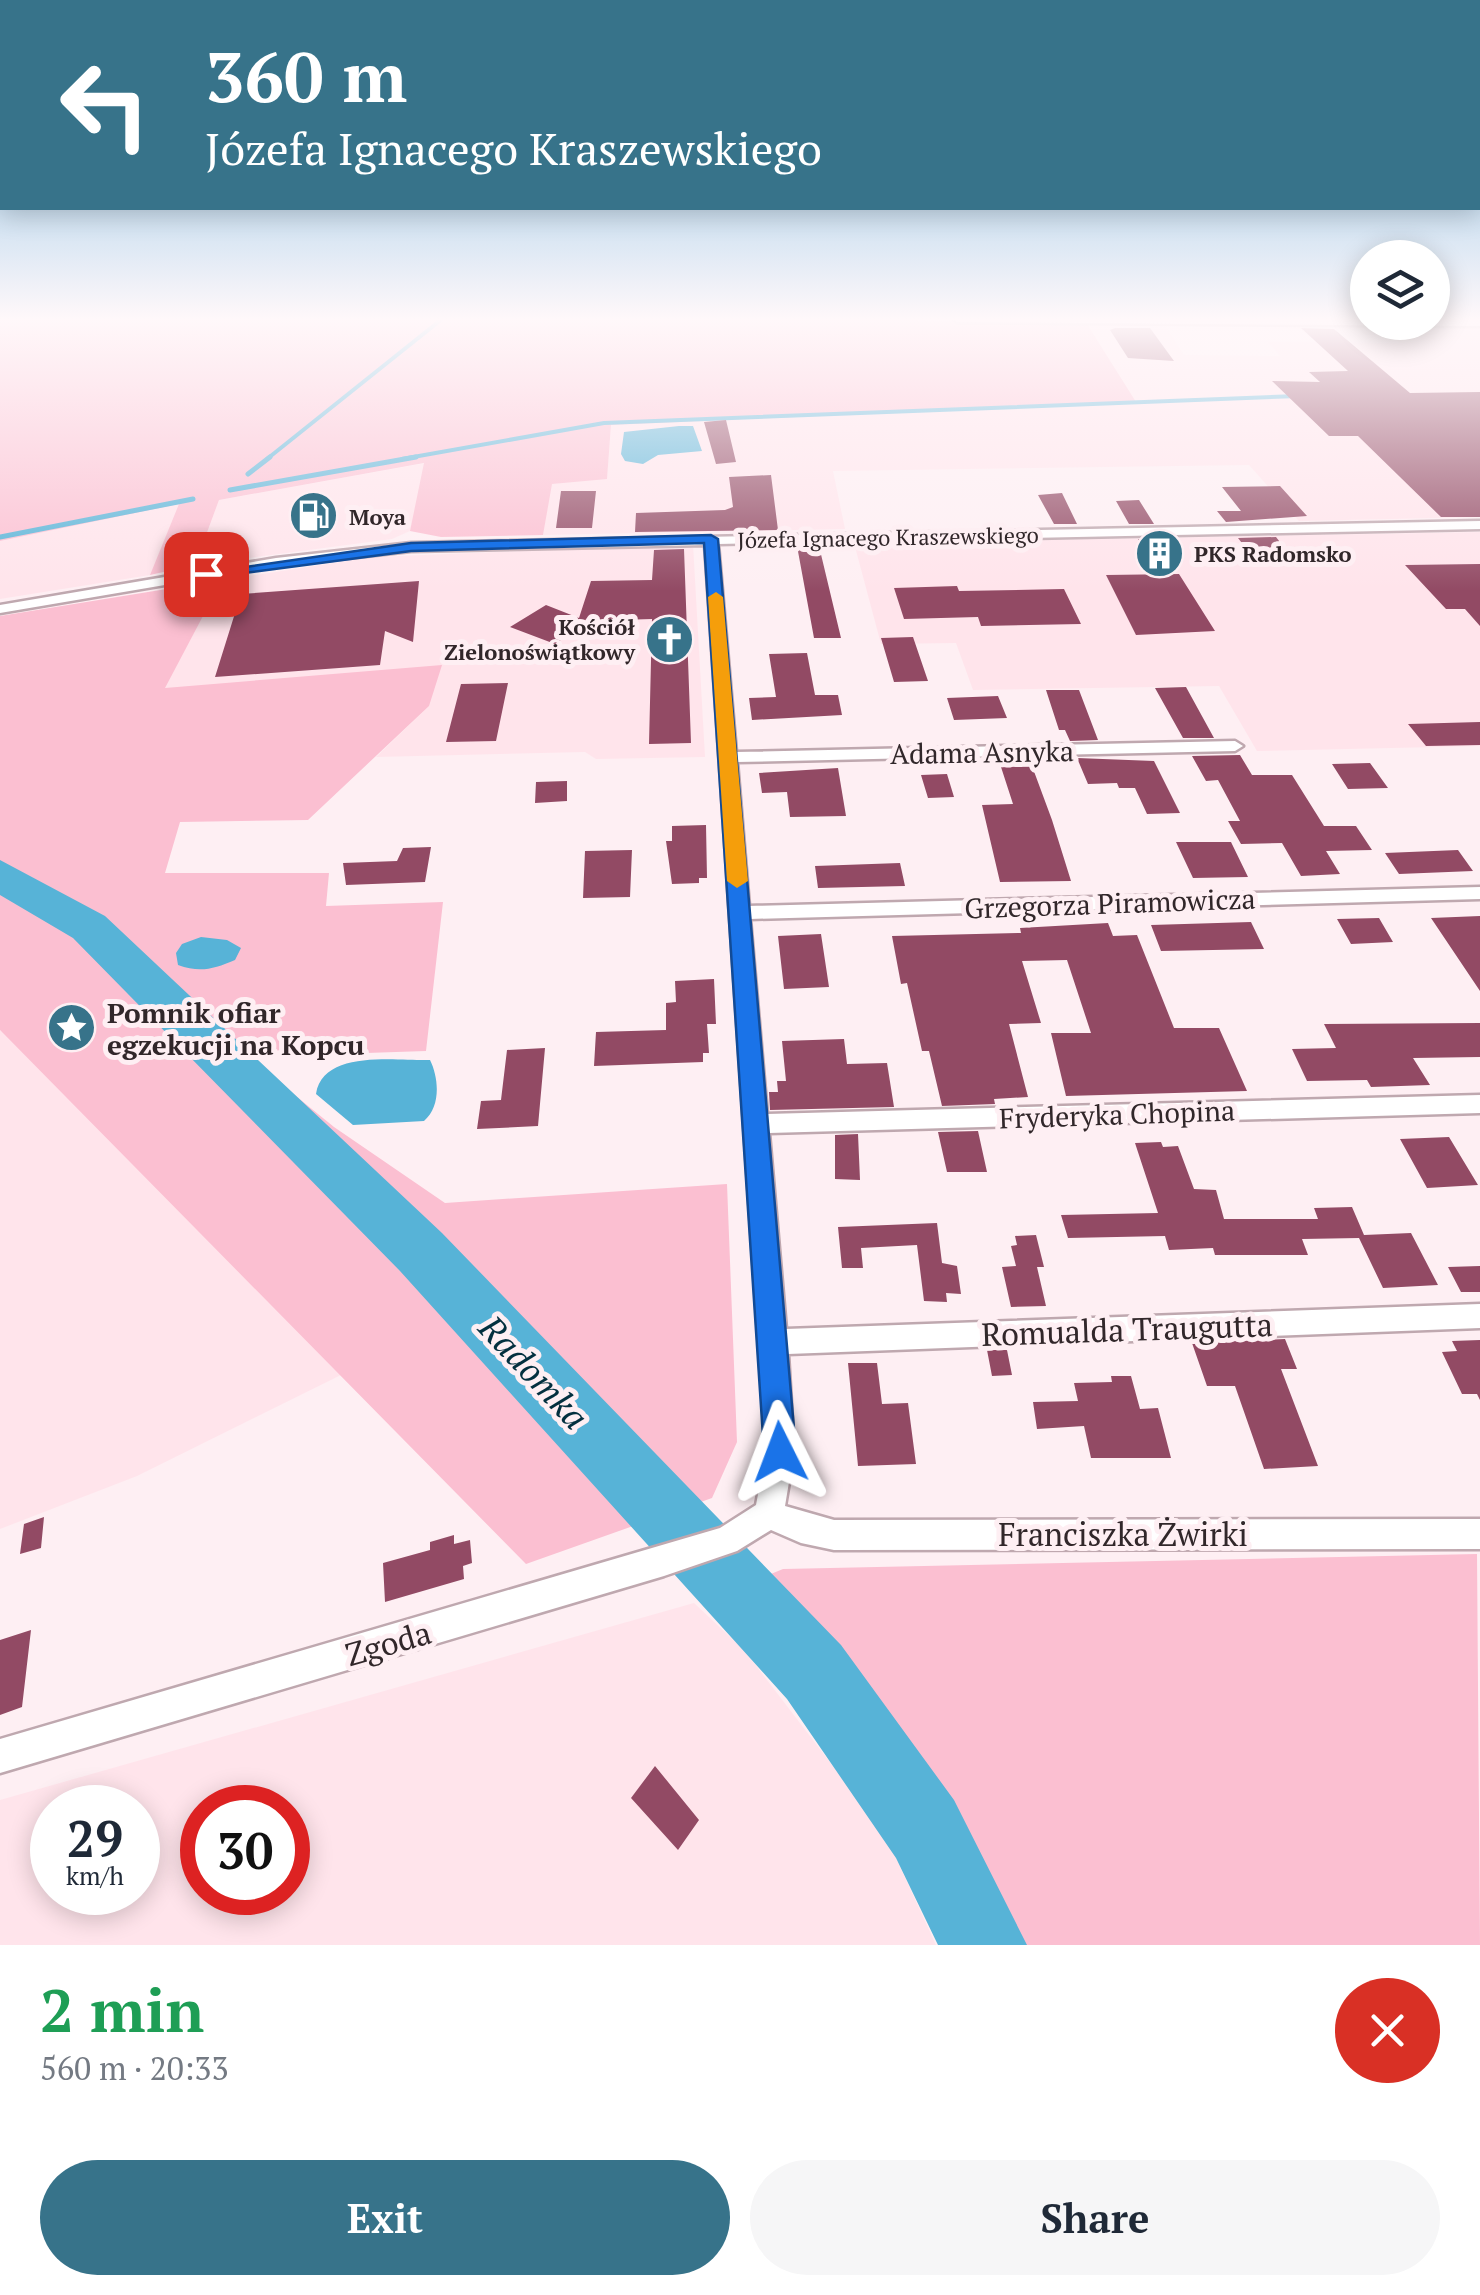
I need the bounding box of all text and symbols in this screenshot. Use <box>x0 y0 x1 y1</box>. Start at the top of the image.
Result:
text: 360 m <box>205 29 407 122</box>
icon: left <box>40 40 170 170</box>
text: Józefa Ignacego Kraszewskiego <box>205 118 822 178</box>
map controls <box>1350 240 1450 340</box>
button: layers <box>1350 240 1450 340</box>
fuel station icon: Moya <box>288 490 340 542</box>
place label: Moya <box>349 502 406 531</box>
street label: Józefa Ignacego Kraszewskiego <box>737 520 1039 554</box>
building icon: PKS Radomsko <box>1133 527 1185 579</box>
pin <box>164 532 249 617</box>
place label: PKS Radomsko <box>1194 539 1352 568</box>
icon: arrive <box>179 547 234 602</box>
place label: Kościół Zielonoświątkowy <box>444 612 635 666</box>
church icon: Kościół Zielonoświątkowy <box>644 613 696 665</box>
street label: Adama Asnyka <box>890 732 1074 772</box>
street label: Grzegorza Piramowicza <box>964 879 1256 927</box>
place label: Pomnik ofiar egzekucji na Kopcu <box>107 994 365 1063</box>
place icon: Pomnik ofiar egzekucji na Kopcu <box>46 1002 98 1054</box>
street label: Fryderyka Chopina <box>998 1091 1236 1137</box>
street label: Romualda Traugutta <box>981 1303 1273 1355</box>
water label: Radomka <box>469 1304 599 1439</box>
position arrow <box>728 1400 832 1504</box>
street label: Franciszka Żwirki <box>998 1513 1248 1555</box>
street label: Zgoda <box>340 1611 436 1675</box>
speed limit sign: 30 <box>180 1785 310 1915</box>
text: 29 <box>67 1805 123 1871</box>
text: km/h <box>66 1859 124 1892</box>
text: 2 min <box>40 1970 204 2049</box>
button: close <box>1335 1978 1440 2083</box>
text: 560 m · 20:33 <box>40 2047 228 2089</box>
button: Exit <box>40 2160 730 2275</box>
button: Share <box>750 2160 1440 2275</box>

